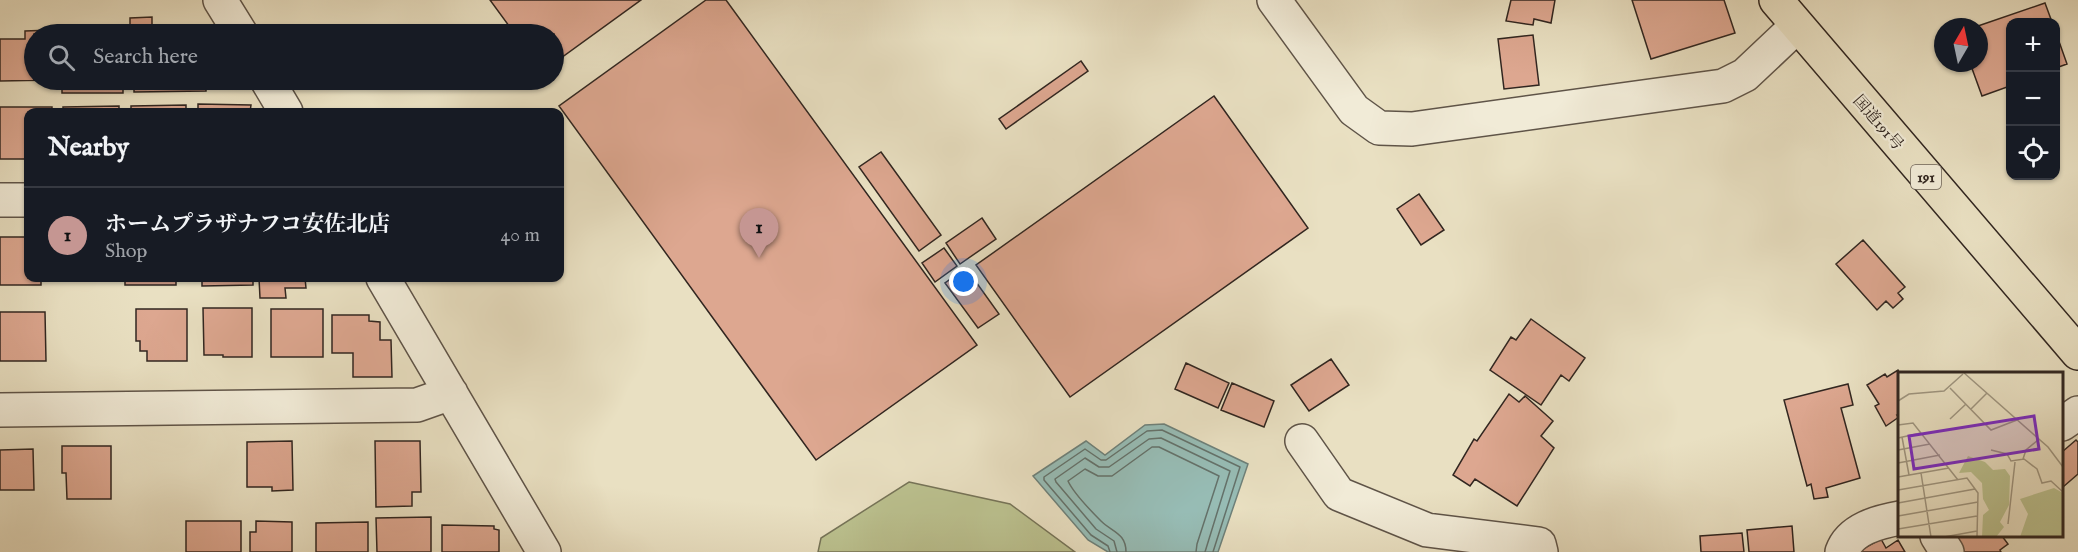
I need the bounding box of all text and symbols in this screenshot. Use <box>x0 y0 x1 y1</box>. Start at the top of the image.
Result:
north arrow <box>1934 18 1988 72</box>
map controls <box>2006 18 2060 180</box>
button: + <box>2006 18 2060 72</box>
search box <box>24 24 564 90</box>
icon: search <box>45 41 78 74</box>
text: Search here <box>93 43 198 71</box>
button: − <box>2006 72 2060 126</box>
street label: 国道191号 <box>1848 92 1907 155</box>
button: locate <box>2006 126 2060 180</box>
text: Nearby <box>48 131 129 164</box>
road number: 191 <box>1911 165 1941 189</box>
pin: 1 <box>740 208 778 258</box>
text: ホームプラザナフコ安佐北店 <box>105 211 390 239</box>
text: 1 <box>64 223 71 248</box>
text: 40 m <box>501 223 540 248</box>
text: Shop <box>105 239 147 264</box>
your location <box>949 267 978 296</box>
inset map <box>1898 372 2063 537</box>

